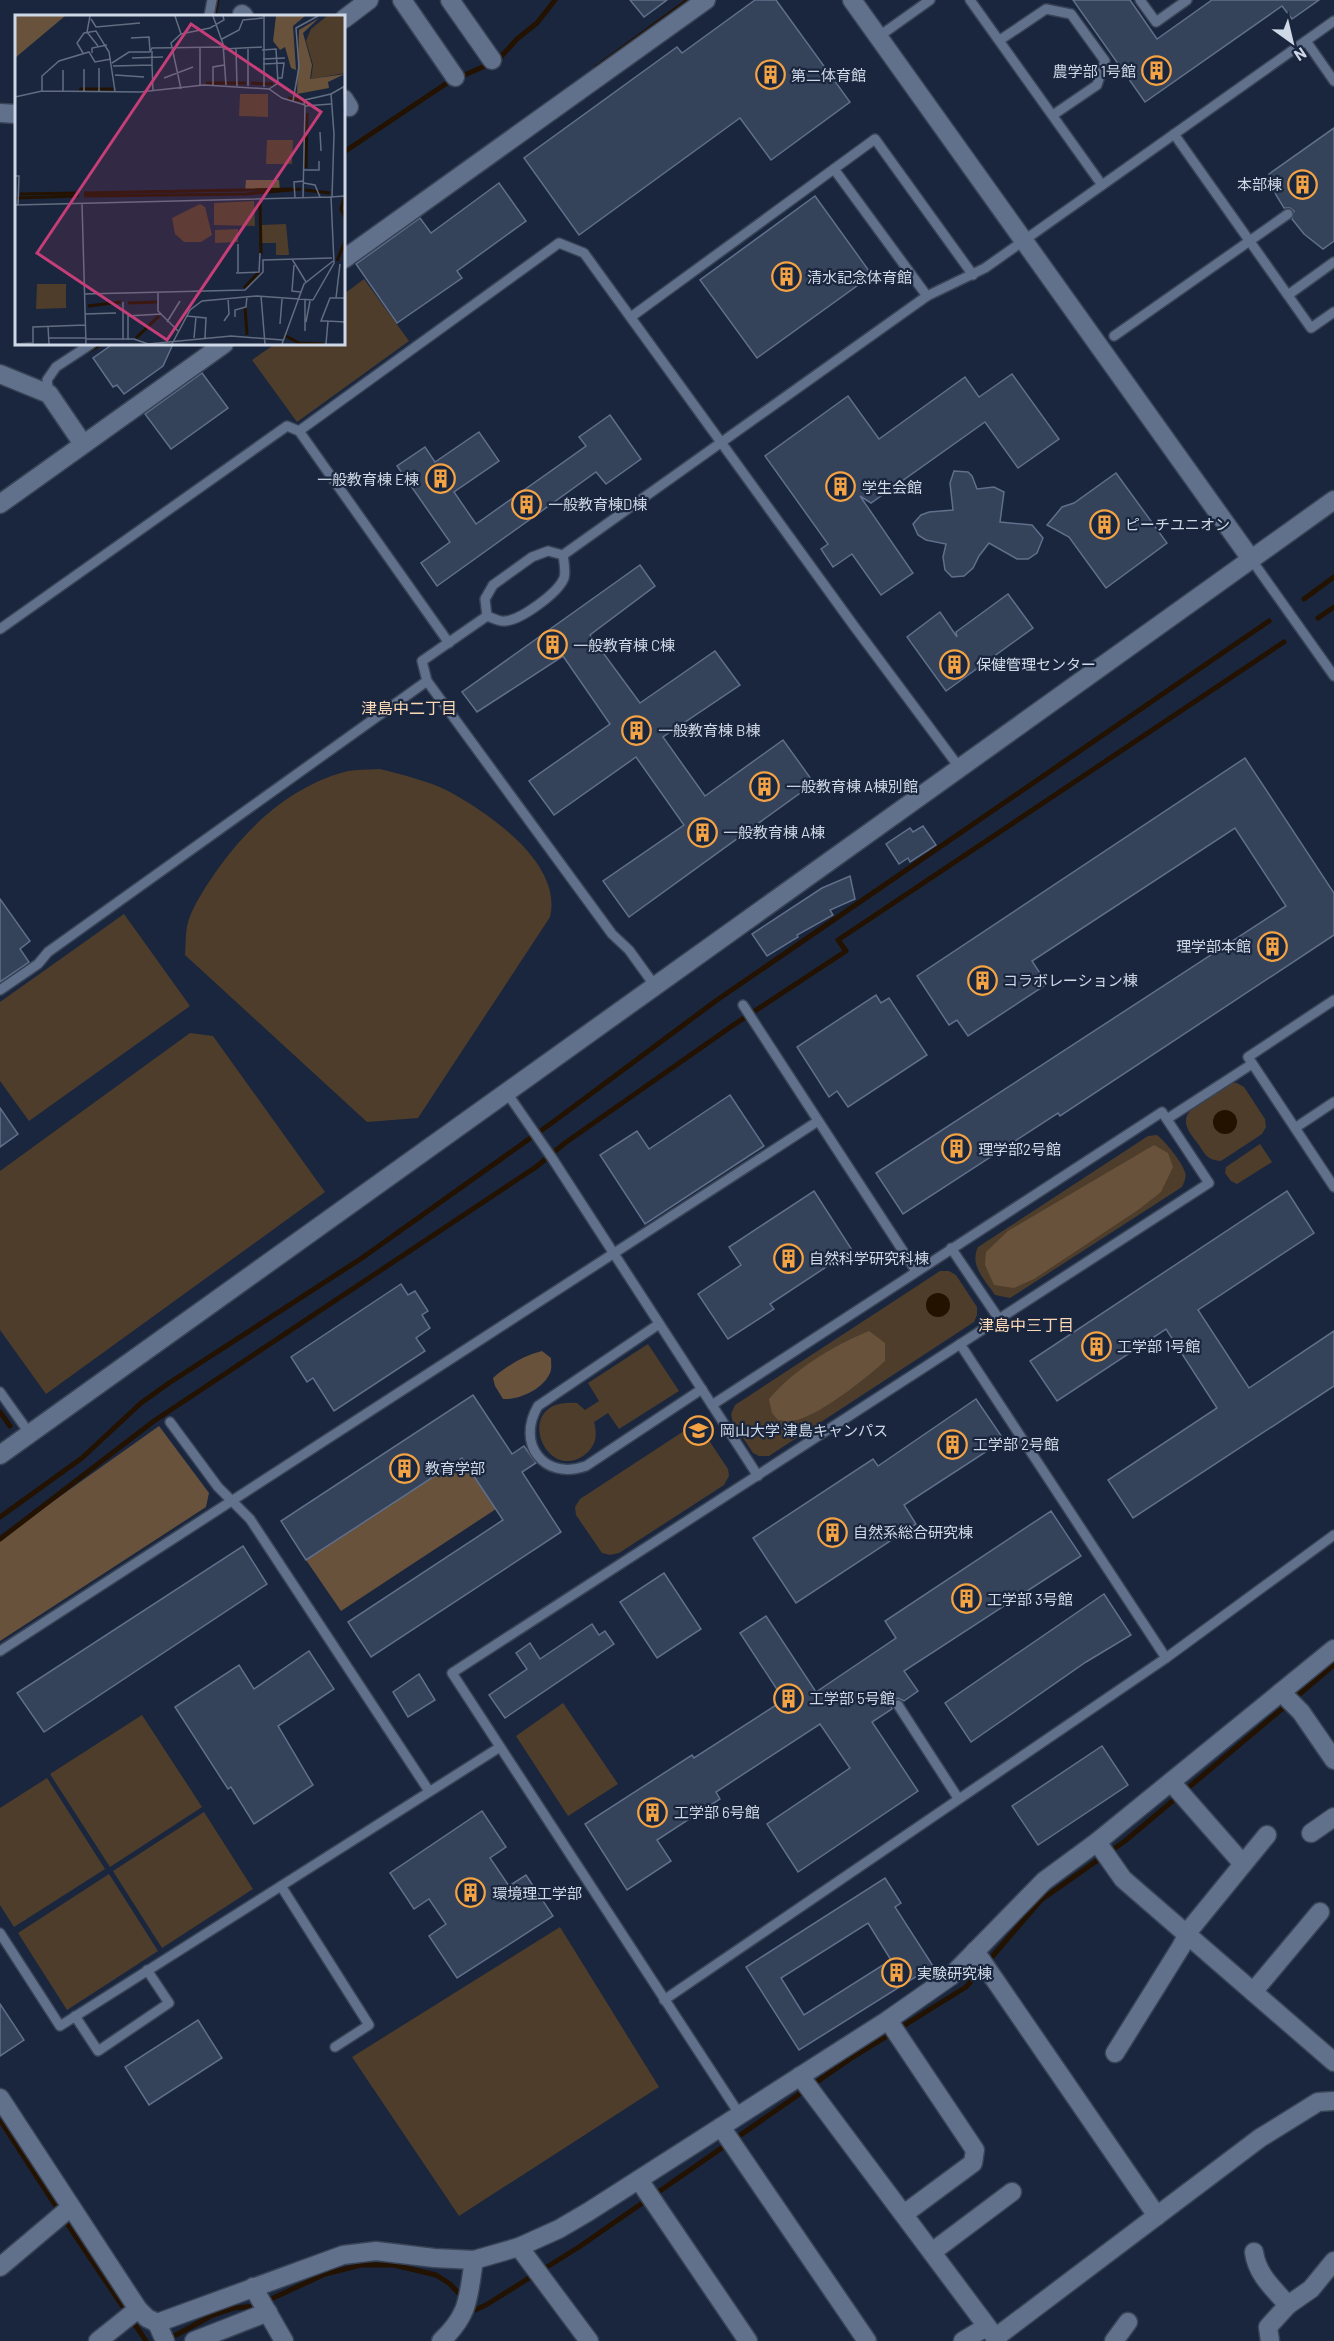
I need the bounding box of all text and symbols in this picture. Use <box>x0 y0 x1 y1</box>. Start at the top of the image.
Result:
north arrow <box>1262 12 1322 72</box>
inset map <box>15 15 345 345</box>
text: N <box>1291 44 1310 66</box>
building icon: 農学部 1号館 <box>1141 55 1173 87</box>
building icon: 第二体育館 <box>754 59 786 91</box>
place label: 農学部 1号館 <box>1053 62 1136 80</box>
place label: 第二体育館 <box>791 66 866 84</box>
building icon: 本部棟 <box>1287 168 1319 200</box>
place label: 本部棟 <box>1237 175 1282 193</box>
building icon: 清水記念体育館 <box>770 261 802 293</box>
place label: 清水記念体育館 <box>807 268 912 286</box>
building icon: 一般教育棟 E棟 <box>424 463 456 495</box>
place label: 一般教育棟 E棟 <box>317 470 419 488</box>
building icon: 学生会館 <box>825 471 857 503</box>
place label: 学生会館 <box>862 478 922 496</box>
building icon: 一般教育棟D棟 <box>511 488 543 520</box>
place label: 一般教育棟D棟 <box>548 495 647 513</box>
building icon: ピーチユニオン <box>1088 508 1120 540</box>
place label: ピーチユニオン <box>1125 515 1230 533</box>
building icon: 一般教育棟 C棟 <box>536 629 568 661</box>
place label: 一般教育棟 C棟 <box>573 636 675 654</box>
building icon: 保健管理センター <box>939 648 971 680</box>
place label: 保健管理センター <box>976 655 1096 673</box>
district label: 津島中二丁目 <box>361 698 457 717</box>
building icon: 一般教育棟 B棟 <box>621 714 653 746</box>
place label: 一般教育棟 B棟 <box>658 721 760 739</box>
building icon: 一般教育棟 A棟別館 <box>749 770 781 802</box>
place label: 一般教育棟 A棟別館 <box>786 777 918 795</box>
building icon: 一般教育棟 A棟 <box>686 816 718 848</box>
place label: 一般教育棟 A棟 <box>723 823 825 841</box>
building icon: 理学部本館 <box>1256 930 1288 962</box>
place label: 理学部本館 <box>1176 937 1251 955</box>
building icon: コラボレーション棟 <box>966 964 998 996</box>
place label: コラボレーション棟 <box>1003 971 1138 989</box>
building icon: 理学部2号館 <box>941 1133 973 1165</box>
place label: 理学部2号館 <box>978 1140 1061 1158</box>
building icon: 自然科学研究科棟 <box>772 1242 804 1274</box>
place label: 自然科学研究科棟 <box>809 1249 929 1267</box>
district label: 津島中三丁目 <box>978 1315 1074 1334</box>
building icon: 工学部 1号館 <box>1080 1330 1112 1362</box>
place label: 工学部 1号館 <box>1117 1337 1200 1355</box>
school or university icon: 岡山大学 津島キャンパス <box>683 1414 715 1446</box>
place label: 岡山大学 津島キャンパス <box>720 1421 888 1439</box>
building icon: 工学部 2号館 <box>936 1428 968 1460</box>
place label: 工学部 2号館 <box>973 1435 1059 1453</box>
building icon: 教育学部 <box>388 1452 420 1484</box>
place label: 教育学部 <box>425 1459 485 1477</box>
building icon: 自然系総合研究棟 <box>816 1516 848 1548</box>
place label: 自然系総合研究棟 <box>853 1523 973 1541</box>
building icon: 工学部 3号館 <box>950 1583 982 1615</box>
place label: 工学部 3号館 <box>987 1590 1073 1608</box>
building icon: 工学部 5号館 <box>772 1682 804 1714</box>
place label: 工学部 5号館 <box>809 1689 895 1707</box>
building icon: 工学部 6号館 <box>637 1796 669 1828</box>
place label: 工学部 6号館 <box>674 1803 760 1821</box>
building icon: 環境理工学部 <box>455 1877 487 1909</box>
place label: 環境理工学部 <box>492 1884 582 1902</box>
building icon: 実験研究棟 <box>880 1957 912 1989</box>
place label: 実験研究棟 <box>917 1964 992 1982</box>

